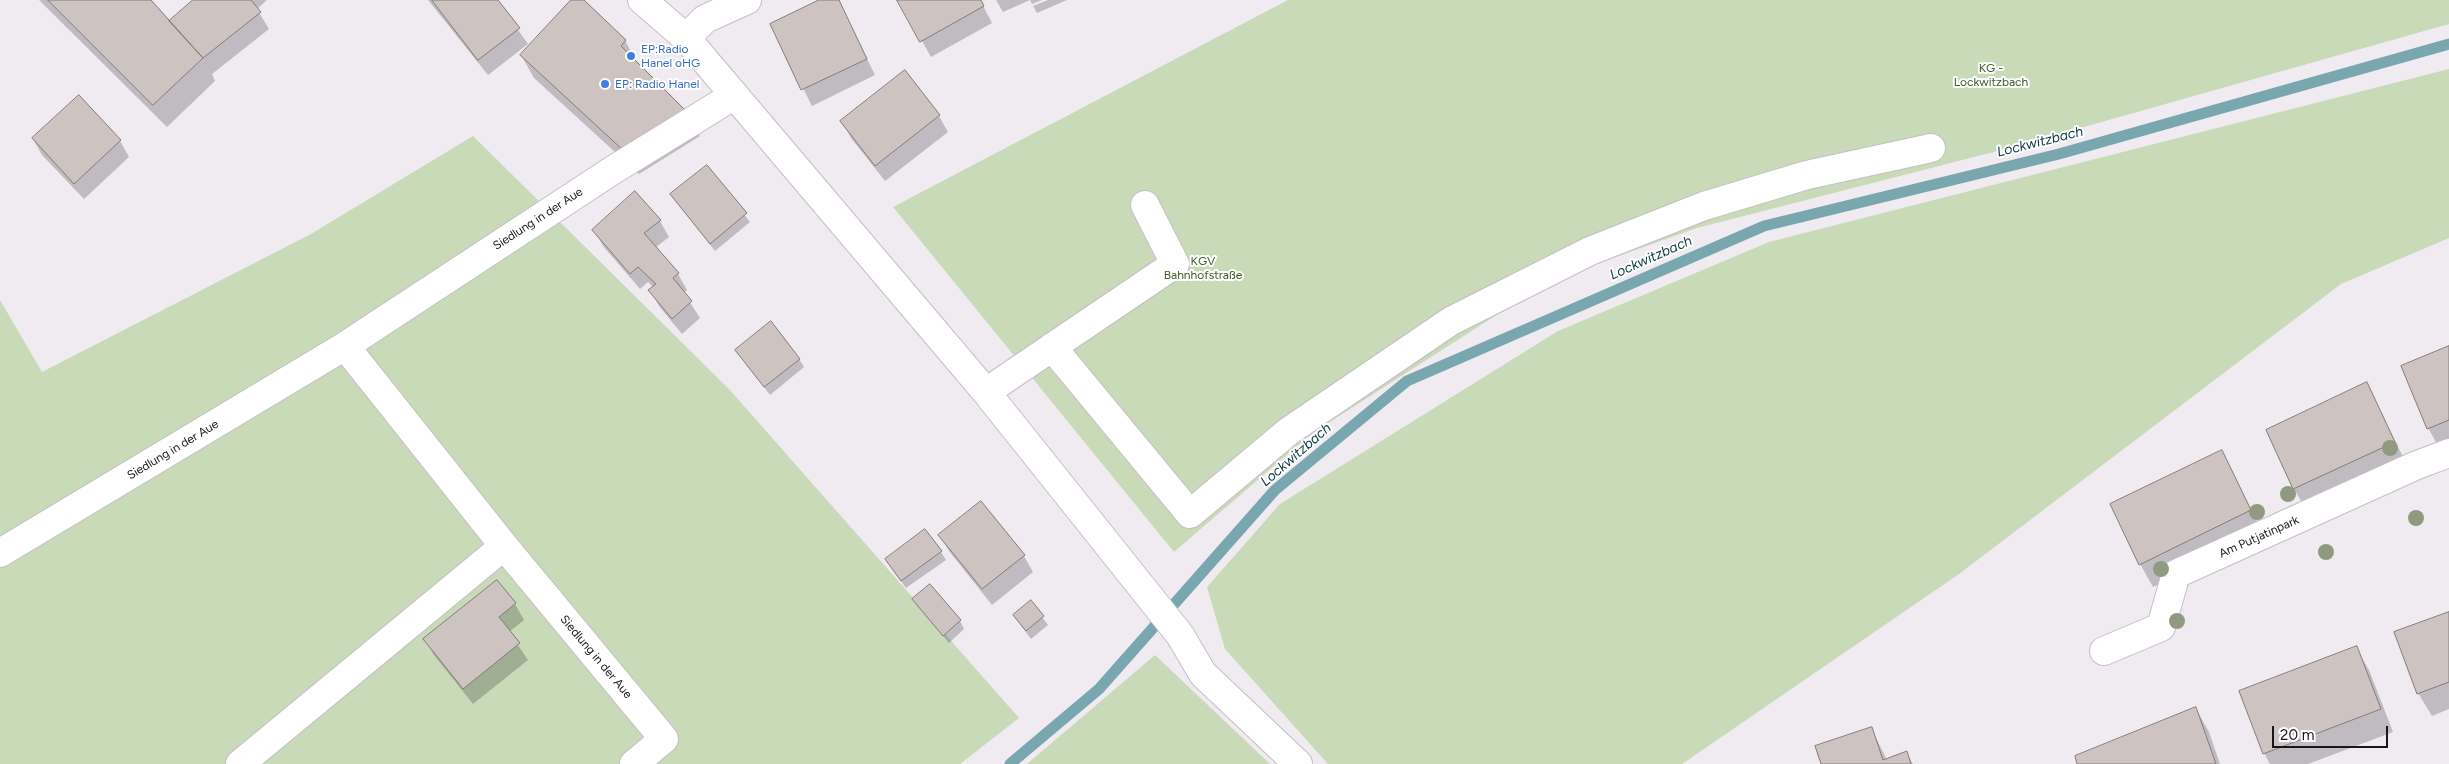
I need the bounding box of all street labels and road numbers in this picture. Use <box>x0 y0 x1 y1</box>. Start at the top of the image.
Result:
street label: Siedlung in der Aue <box>490 185 586 253</box>
street label: Siedlung in der Aue <box>125 417 221 483</box>
street label: Am Putjatinpark <box>2217 513 2301 561</box>
street label: Siedlung in der Aue <box>557 612 635 702</box>

